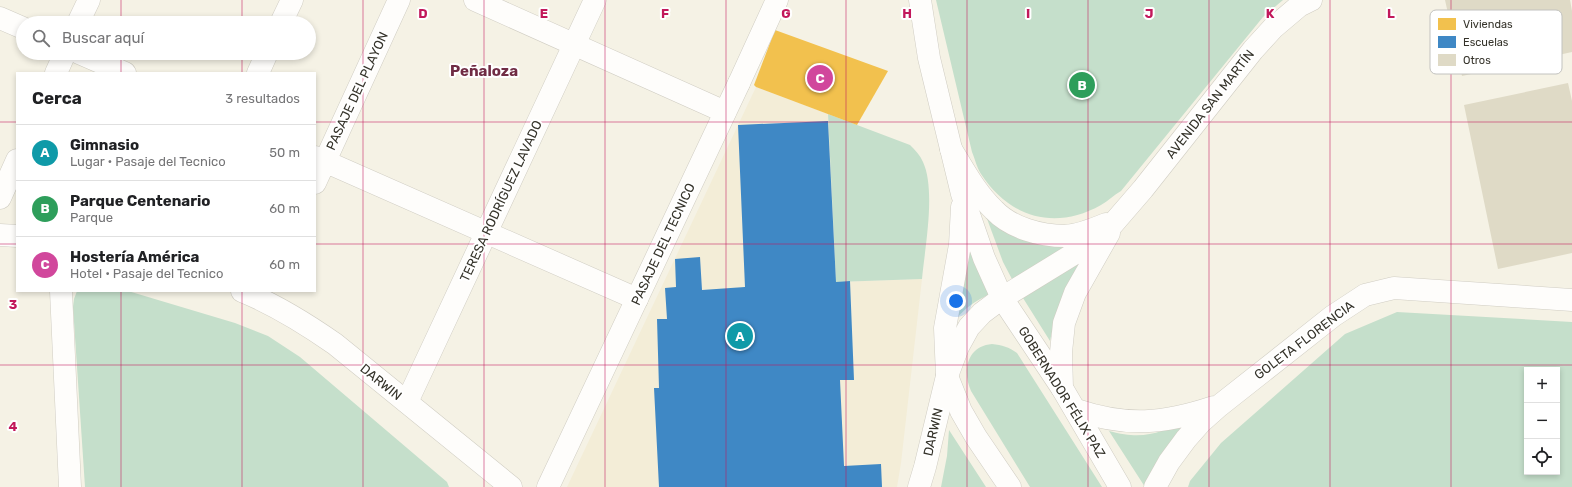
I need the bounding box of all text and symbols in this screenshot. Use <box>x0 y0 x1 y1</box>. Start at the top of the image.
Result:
text: D <box>418 6 428 21</box>
text: E <box>540 6 548 21</box>
text: F <box>661 6 669 21</box>
text: G <box>781 6 791 21</box>
text: H <box>902 6 912 21</box>
text: I <box>1026 6 1030 21</box>
text: J <box>1145 6 1153 21</box>
text: K <box>1266 6 1275 21</box>
text: L <box>1387 6 1395 21</box>
legend <box>1430 10 1562 74</box>
search box <box>16 16 316 60</box>
text: Viviendas <box>1463 18 1513 31</box>
icon: search <box>30 27 52 49</box>
text: Buscar aquí <box>62 29 144 47</box>
street label: PASAJE DEL PLAYON <box>323 30 391 152</box>
text: Escuelas <box>1463 36 1509 49</box>
street label: AVENIDA SAN MARTÍN <box>1163 47 1257 161</box>
text: Otros <box>1463 54 1491 67</box>
district label: Peñaloza <box>450 62 518 80</box>
pin: C <box>807 63 833 93</box>
pin: B <box>1069 70 1095 100</box>
text: Cerca <box>32 88 82 108</box>
text: 3 resultados <box>225 91 300 106</box>
street label: TERESA RODRÍGUEZ LAVADO <box>457 118 545 284</box>
text: Gimnasio <box>70 136 139 154</box>
text: A <box>40 145 50 160</box>
text: 50 m <box>269 145 300 160</box>
text: Lugar · Pasaje del Tecnico <box>70 154 226 169</box>
street label: PASAJE DEL TECNICO <box>628 180 698 307</box>
text: Parque Centenario <box>70 192 210 210</box>
text: B <box>40 201 50 216</box>
text: 60 m <box>269 201 300 216</box>
text: Parque <box>70 210 113 225</box>
text: Hostería América <box>70 248 199 266</box>
text: C <box>40 257 50 272</box>
text: 60 m <box>269 257 300 272</box>
text: Hotel · Pasaje del Tecnico <box>70 266 223 281</box>
your location <box>946 291 966 311</box>
text: 3 <box>9 297 18 312</box>
street label: GOLETA FLORENCIA <box>1251 297 1357 382</box>
pin: A <box>727 321 753 351</box>
street label: GOBERNADOR FÉLIX PAZ <box>1015 324 1109 461</box>
street label: DARWIN <box>357 361 405 403</box>
map controls <box>1524 367 1560 475</box>
button: + <box>1524 367 1560 403</box>
button: − <box>1524 403 1560 439</box>
street label: DARWIN <box>920 406 946 458</box>
text: 4 <box>9 419 18 434</box>
button: locate <box>1524 439 1560 475</box>

